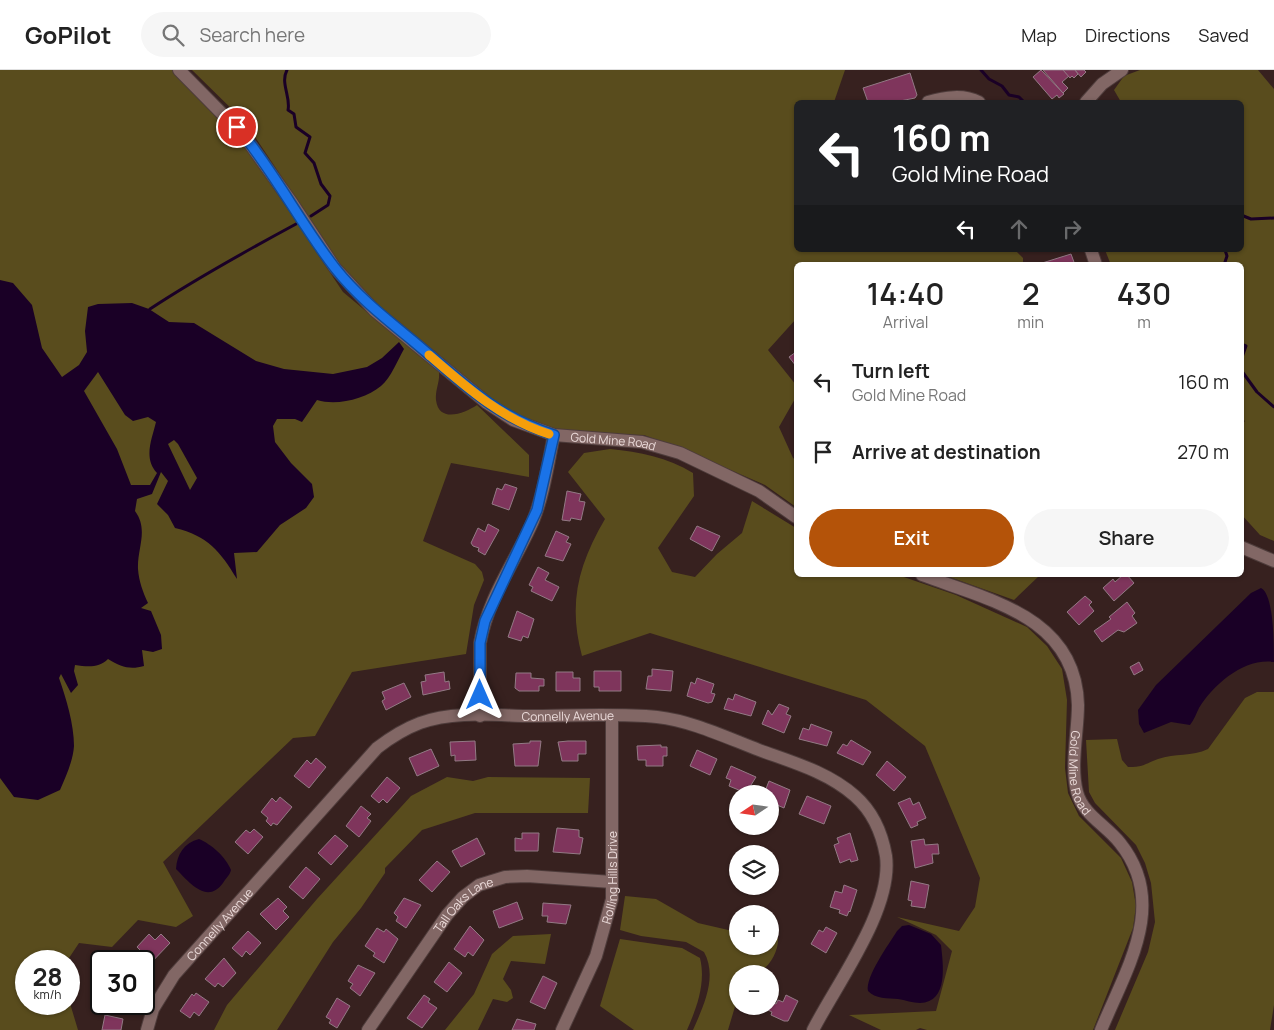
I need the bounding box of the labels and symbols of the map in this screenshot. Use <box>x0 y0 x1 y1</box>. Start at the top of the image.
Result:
pin <box>216 106 258 148</box>
street label: Gold Mine Road <box>570 428 658 454</box>
position arrow <box>453 668 505 720</box>
street label: Connelly Avenue <box>521 706 614 725</box>
street label: Gold Mine Road <box>1066 730 1095 818</box>
north arrow <box>729 785 779 835</box>
street label: Rolling Hills Drive <box>597 831 621 926</box>
street label: Tall Oaks Lane <box>429 873 495 936</box>
street label: Connelly Avenue <box>182 884 257 964</box>
speed limit sign: 30 <box>90 950 155 1015</box>

